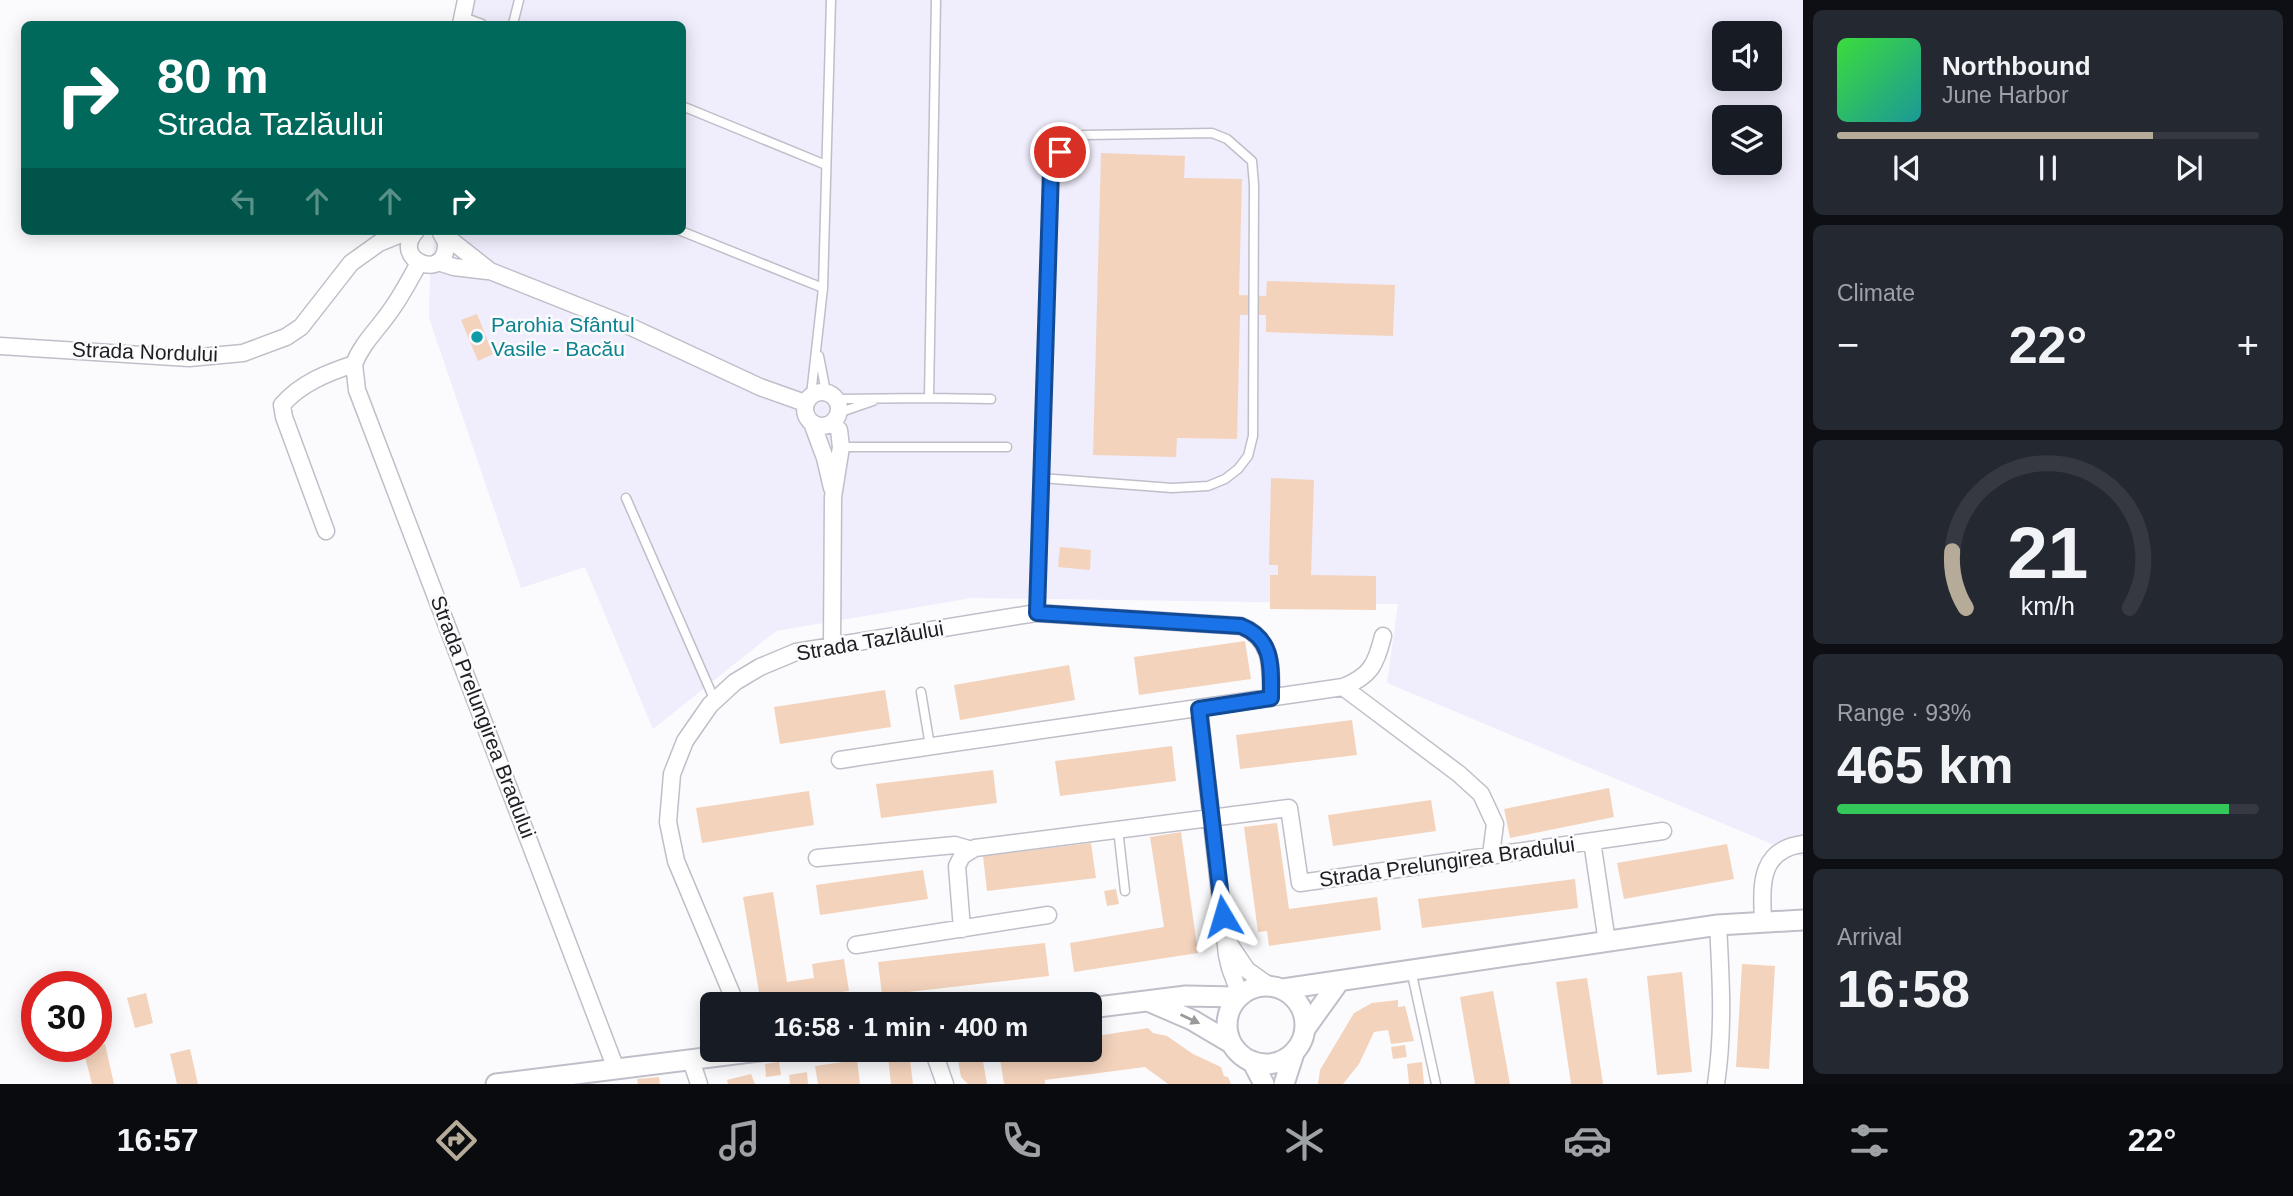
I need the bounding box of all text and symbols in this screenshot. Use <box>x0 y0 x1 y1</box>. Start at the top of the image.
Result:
map controls <box>1712 21 1782 175</box>
button: sound <box>1712 21 1782 91</box>
icon: right <box>42 49 133 140</box>
text: 80 m <box>157 49 269 103</box>
text: Northbound <box>1942 51 2091 81</box>
text: June Harbor <box>1942 82 2069 108</box>
button: layers <box>1712 105 1782 175</box>
text: Strada Tazlăului <box>157 106 384 142</box>
pin <box>1030 122 1090 182</box>
icon: arrive <box>1041 133 1079 171</box>
icon: previous <box>1888 149 1926 187</box>
icon: pause <box>2029 149 2067 187</box>
icon: next <box>2170 149 2208 187</box>
icon: left <box>225 182 263 220</box>
icon: ahead <box>298 182 336 220</box>
icon: ahead <box>371 182 409 220</box>
icon: right <box>444 182 482 220</box>
text: Climate <box>1837 280 1915 306</box>
place label: Parohia Sfântul Vasile - Bacău <box>491 313 635 360</box>
text: 22° <box>2009 316 2087 374</box>
text: − <box>1837 324 1859 366</box>
text: + <box>2237 324 2259 366</box>
marker: Parohia Sfântul Vasile - Bacău <box>469 329 485 345</box>
street label: Strada Nordului <box>72 337 218 366</box>
text: 21 <box>2008 512 2088 593</box>
street label: Strada Prelungirea Bradului <box>427 592 540 841</box>
text: km/h <box>2021 592 2075 620</box>
street label: Strada Tazlăului <box>795 616 945 665</box>
text: Range · 93% <box>1837 700 1971 726</box>
text: 465 km <box>1837 736 2013 794</box>
street label: Strada Prelungirea Bradului <box>1318 832 1576 891</box>
position arrow <box>1186 879 1260 953</box>
text: Arrival <box>1837 924 1902 950</box>
text: 16:58 <box>1837 960 1970 1018</box>
speed limit sign: 30 <box>21 971 112 1062</box>
text: 16:58 · 1 min · 400 m <box>774 1012 1028 1042</box>
one-way arrow <box>1180 1014 1200 1025</box>
icon: directions <box>432 1116 481 1165</box>
icon: music <box>715 1116 764 1165</box>
icon: phone <box>997 1116 1046 1165</box>
icon: climate <box>1280 1116 1329 1165</box>
icon: car <box>1563 1116 1612 1165</box>
icon: filters <box>1845 1116 1894 1165</box>
text: 16:57 <box>117 1122 199 1158</box>
text: 22° <box>2128 1122 2176 1158</box>

